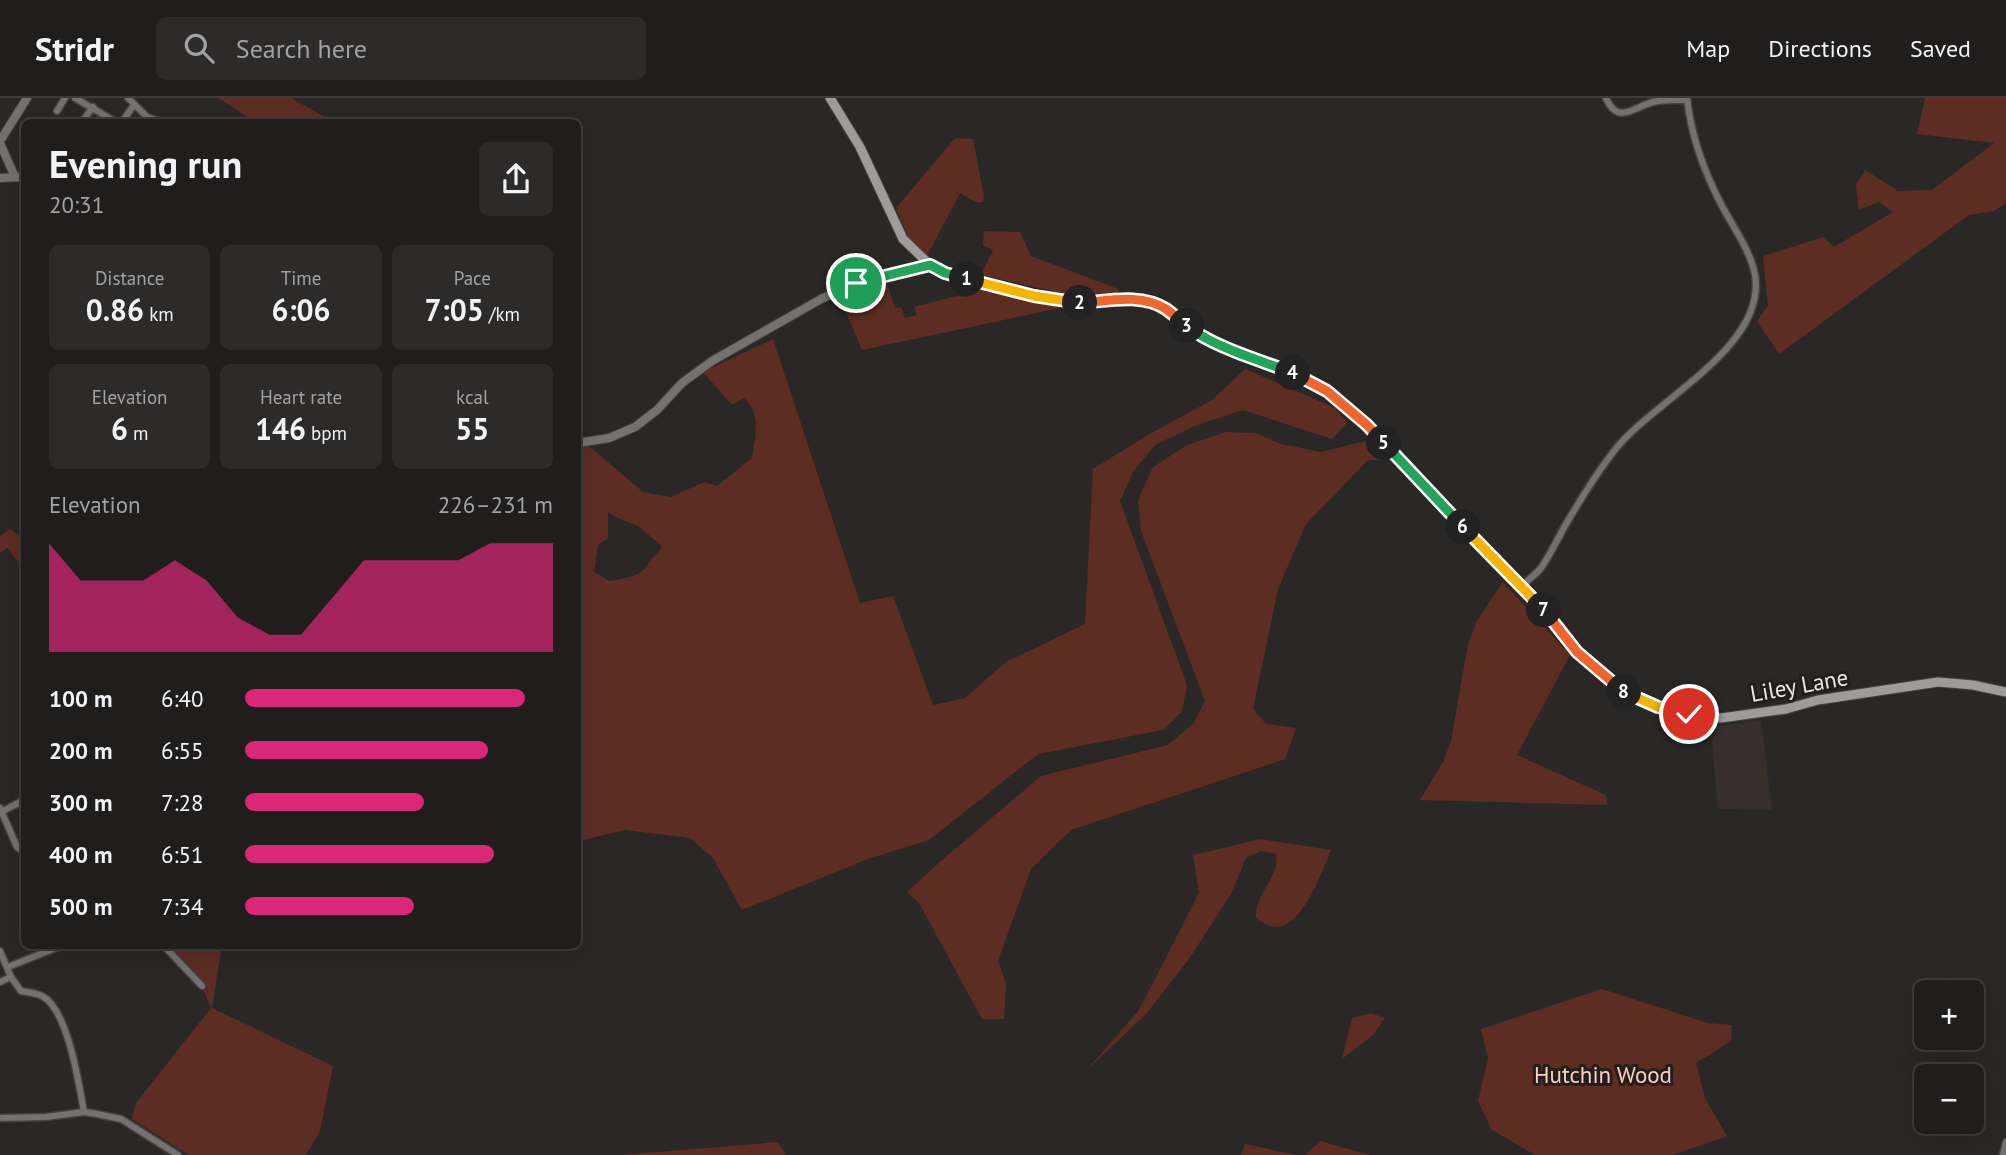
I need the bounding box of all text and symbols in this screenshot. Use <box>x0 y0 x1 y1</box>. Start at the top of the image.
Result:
search box <box>156 17 646 80</box>
text: Stridr <box>35 27 114 70</box>
icon: search <box>180 29 218 67</box>
text: Search here <box>236 32 367 65</box>
text: Map <box>1686 33 1730 64</box>
text: Directions <box>1768 33 1872 64</box>
text: Saved <box>1910 33 1971 64</box>
text: Evening run <box>49 139 242 188</box>
button: share <box>479 142 553 216</box>
text: 20:31 <box>49 190 104 219</box>
pin <box>826 253 886 313</box>
pin: 1 <box>950 262 984 296</box>
icon: arrive <box>837 264 875 302</box>
text: Distance <box>95 266 164 290</box>
text: Time <box>281 266 321 290</box>
text: Pace <box>454 266 491 290</box>
text: 1 <box>961 266 972 290</box>
pin: 2 <box>1062 286 1098 320</box>
text: 0.86 <box>86 290 144 329</box>
text: 6:06 <box>271 290 331 329</box>
text: 7:05 <box>425 290 484 329</box>
text: 2 <box>1074 290 1085 314</box>
text: km <box>144 302 174 326</box>
text: /km <box>484 302 520 326</box>
pin: 3 <box>1170 308 1204 344</box>
text: 3 <box>1181 313 1192 337</box>
pin: 4 <box>1276 356 1310 390</box>
text: 4 <box>1287 360 1298 384</box>
text: Elevation <box>92 385 168 409</box>
text: Heart rate <box>260 385 342 409</box>
text: kcal <box>456 385 489 409</box>
text: 6 <box>111 409 128 448</box>
text: 146 <box>255 409 306 448</box>
text: 55 <box>455 409 489 448</box>
text: m <box>128 421 148 445</box>
text: bpm <box>306 421 347 445</box>
pin: 5 <box>1366 426 1402 460</box>
text: 5 <box>1378 430 1389 454</box>
text: Elevation <box>49 490 141 519</box>
text: 226–231 m <box>438 490 553 519</box>
pin: 6 <box>1446 510 1480 544</box>
text: 6 <box>1457 514 1468 538</box>
pin: 7 <box>1526 592 1562 628</box>
text: 7 <box>1538 597 1549 621</box>
street label: Liley Lane <box>1748 662 1850 708</box>
pin: 8 <box>1606 674 1642 710</box>
text: 8 <box>1618 679 1629 703</box>
text: 100 m <box>49 684 112 713</box>
text: 6:40 <box>161 684 204 713</box>
pin <box>1659 684 1719 744</box>
icon: check <box>1670 695 1708 733</box>
text: 200 m <box>49 736 112 765</box>
text: 6:55 <box>161 736 204 765</box>
text: 300 m <box>49 788 112 817</box>
text: 7:28 <box>161 788 204 817</box>
text: 400 m <box>49 840 112 869</box>
text: 6:51 <box>161 840 204 869</box>
text: 500 m <box>49 892 112 921</box>
text: 7:34 <box>161 892 204 921</box>
map controls <box>1914 980 1984 1134</box>
button: + <box>1914 980 1984 1050</box>
park label: Hutchin Wood <box>1534 1060 1672 1089</box>
button: − <box>1914 1064 1984 1134</box>

